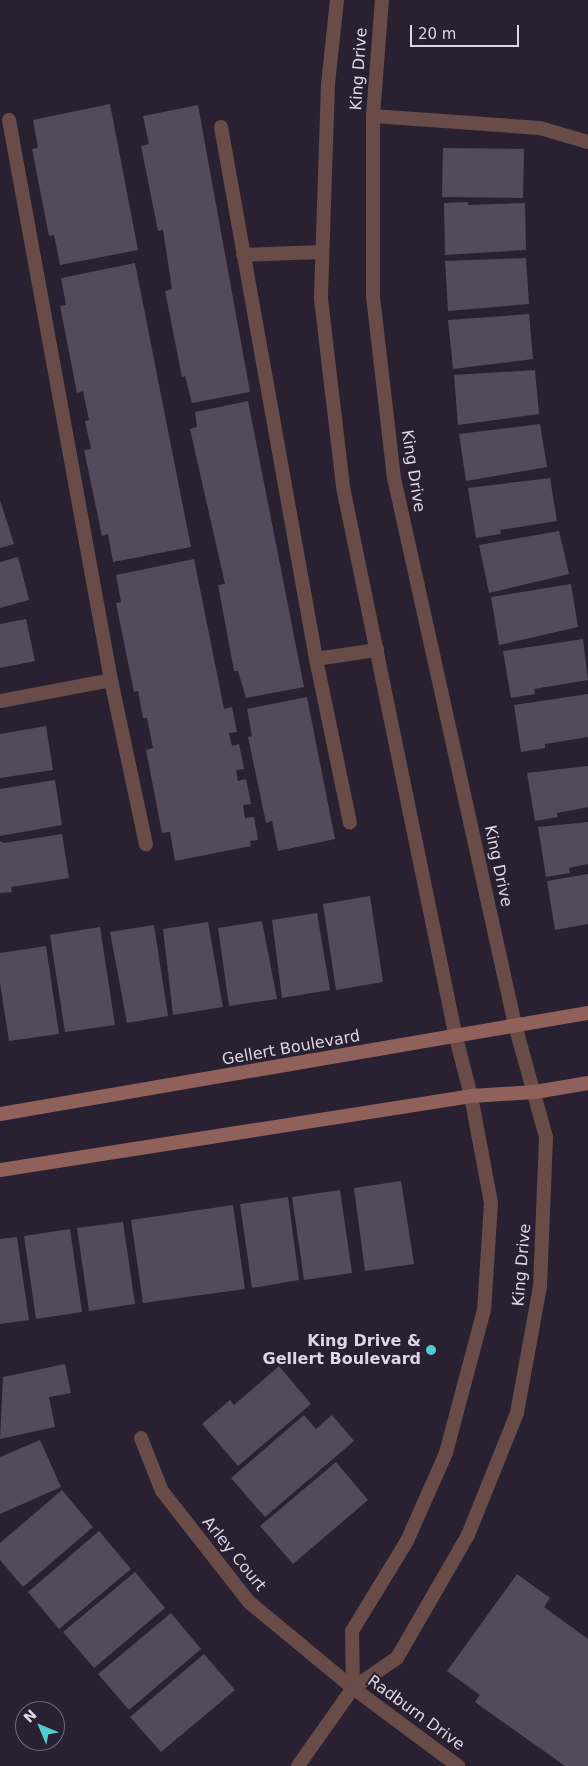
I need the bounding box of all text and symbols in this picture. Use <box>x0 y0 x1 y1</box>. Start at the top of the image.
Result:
scale bar <box>413 15 522 47</box>
text: 20 m <box>418 25 456 43</box>
street label: King Drive <box>347 27 371 111</box>
street label: King Drive <box>397 429 429 513</box>
street label: King Drive <box>480 823 516 909</box>
street label: Gellert Boulevard <box>220 1026 362 1070</box>
street label: King Drive <box>509 1223 535 1307</box>
place label: King Drive & Gellert Boulevard <box>263 1331 421 1369</box>
marker: King Drive & Gellert Boulevard <box>425 1344 437 1356</box>
street label: Arley Court <box>198 1513 270 1595</box>
street label: Radburn Drive <box>364 1671 468 1755</box>
north arrow <box>15 1701 65 1751</box>
text: N <box>20 1706 40 1726</box>

